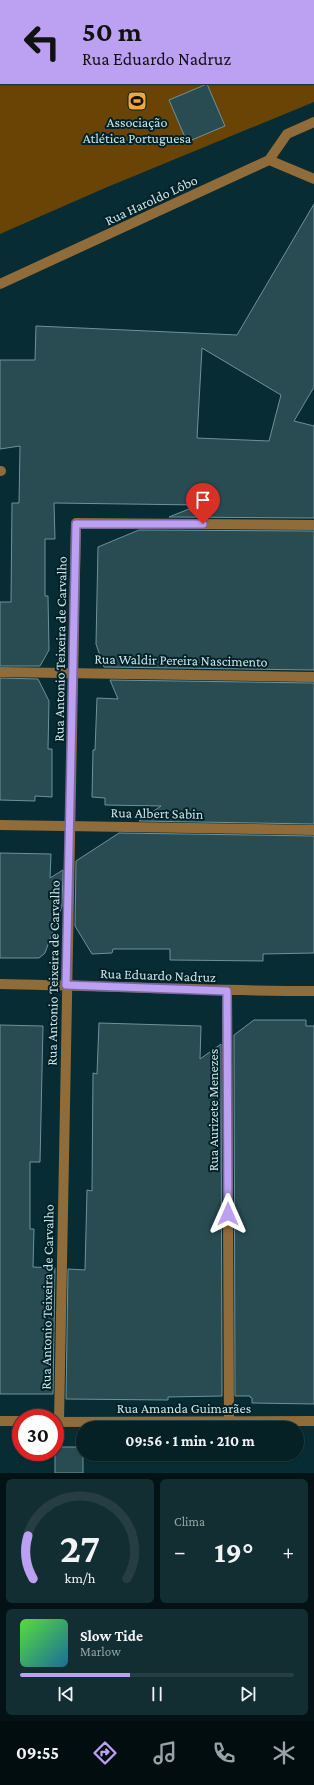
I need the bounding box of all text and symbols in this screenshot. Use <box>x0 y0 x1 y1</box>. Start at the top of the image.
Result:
icon: left <box>16 16 68 68</box>
text: 50 m <box>82 16 142 47</box>
text: Rua Eduardo Nadruz <box>82 49 231 69</box>
sports icon: Associação Atlética Portuguesa <box>126 90 148 112</box>
place label: Associação Atlética Portuguesa <box>83 114 192 146</box>
street label: Rua Haroldo Lôbo <box>102 172 200 228</box>
pin <box>186 483 220 524</box>
icon: arrive <box>192 489 214 511</box>
street label: Rua Antonio Teixeira de Carvalho <box>50 556 70 742</box>
street label: Rua Waldir Pereira Nascimento <box>94 650 268 670</box>
street label: Rua Albert Sabin <box>110 804 204 822</box>
street label: Rua Antonio Teixeira de Carvalho <box>43 880 63 1066</box>
street label: Rua Eduardo Nadruz <box>100 965 216 985</box>
street label: Rua Aurizete Menezes <box>205 1049 221 1171</box>
position arrow <box>207 1193 249 1235</box>
street label: Rua Antonio Teixeira de Carvalho <box>37 1204 57 1390</box>
street label: Rua Amanda Guimarães <box>117 1400 251 1416</box>
speed limit sign: 30 <box>12 1409 64 1461</box>
text: 09:56 · 1 min · 210 m <box>125 1433 255 1449</box>
text: Clima <box>174 1514 205 1529</box>
text: 27 <box>60 1525 100 1571</box>
text: 19° <box>214 1535 254 1568</box>
text: − <box>174 1539 186 1564</box>
text: + <box>282 1539 294 1564</box>
text: km/h <box>65 1570 96 1586</box>
text: Slow Tide <box>80 1628 143 1644</box>
text: Marlow <box>80 1644 121 1659</box>
icon: previous <box>55 1683 77 1705</box>
icon: pause <box>146 1683 168 1705</box>
icon: next <box>237 1683 259 1705</box>
icon: directions <box>91 1739 119 1767</box>
icon: music <box>151 1739 179 1767</box>
icon: phone <box>210 1739 238 1767</box>
icon: climate <box>270 1739 298 1767</box>
text: 09:55 <box>16 1743 59 1763</box>

